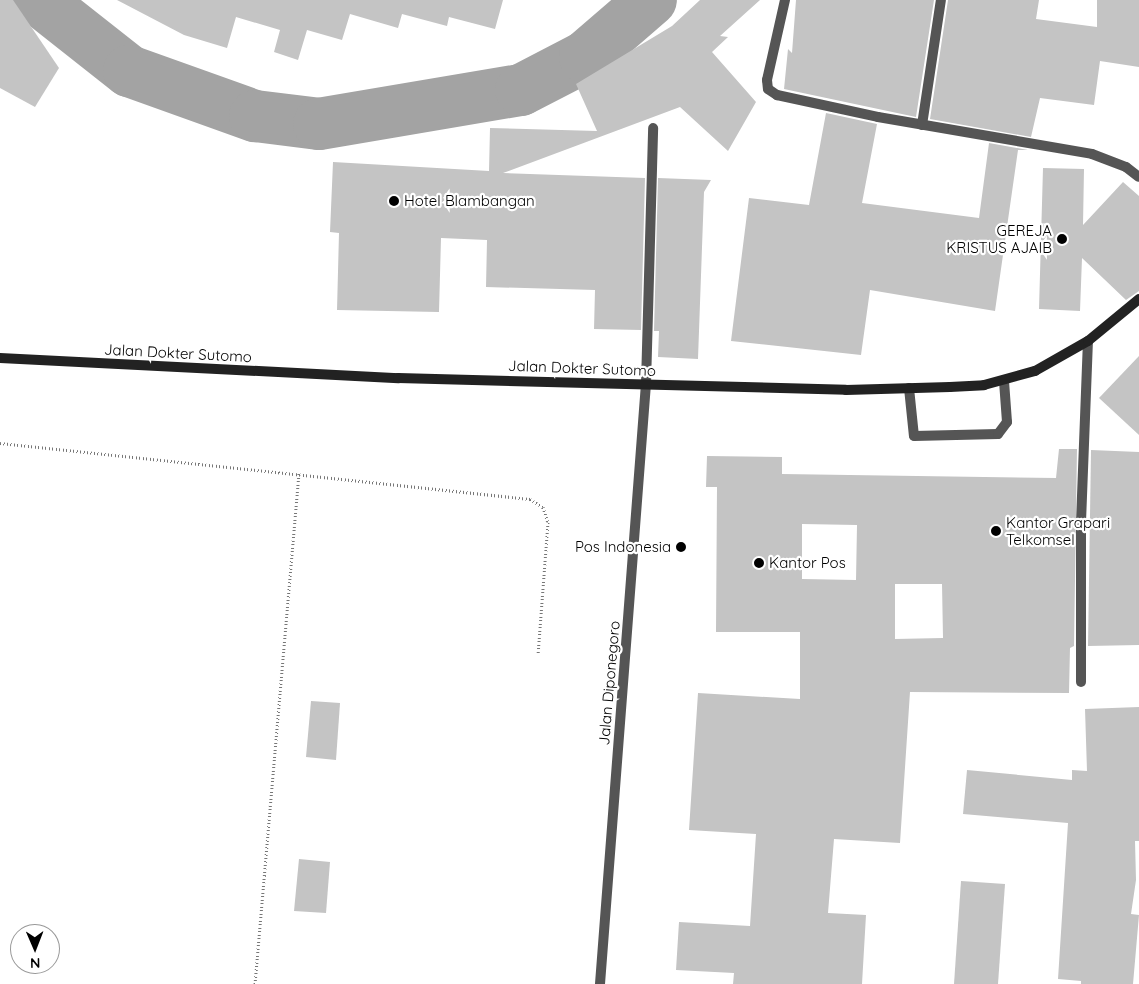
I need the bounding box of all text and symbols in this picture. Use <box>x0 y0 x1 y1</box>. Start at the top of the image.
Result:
place label: Hotel Blambangan <box>404 192 535 210</box>
marker: Hotel Blambangan <box>388 195 400 207</box>
place label: GEREJA KRISTUS AJAIB <box>946 221 1052 256</box>
marker: GEREJA KRISTUS AJAIB <box>1056 233 1068 245</box>
street label: Jalan Dokter Sutomo <box>104 340 252 366</box>
street label: Jalan Dokter Sutomo <box>508 356 656 380</box>
place label: Kantor Grapari Telkomsel <box>1006 513 1110 548</box>
marker: Kantor Grapari Telkomsel <box>990 525 1002 537</box>
place label: Pos Indonesia <box>575 538 671 556</box>
marker: Pos Indonesia <box>675 541 687 553</box>
place label: Kantor Pos <box>769 554 846 572</box>
marker: Kantor Pos <box>753 557 765 569</box>
street label: Jalan Diponegoro <box>595 620 623 746</box>
north arrow <box>10 924 60 974</box>
text: N <box>30 954 41 972</box>

